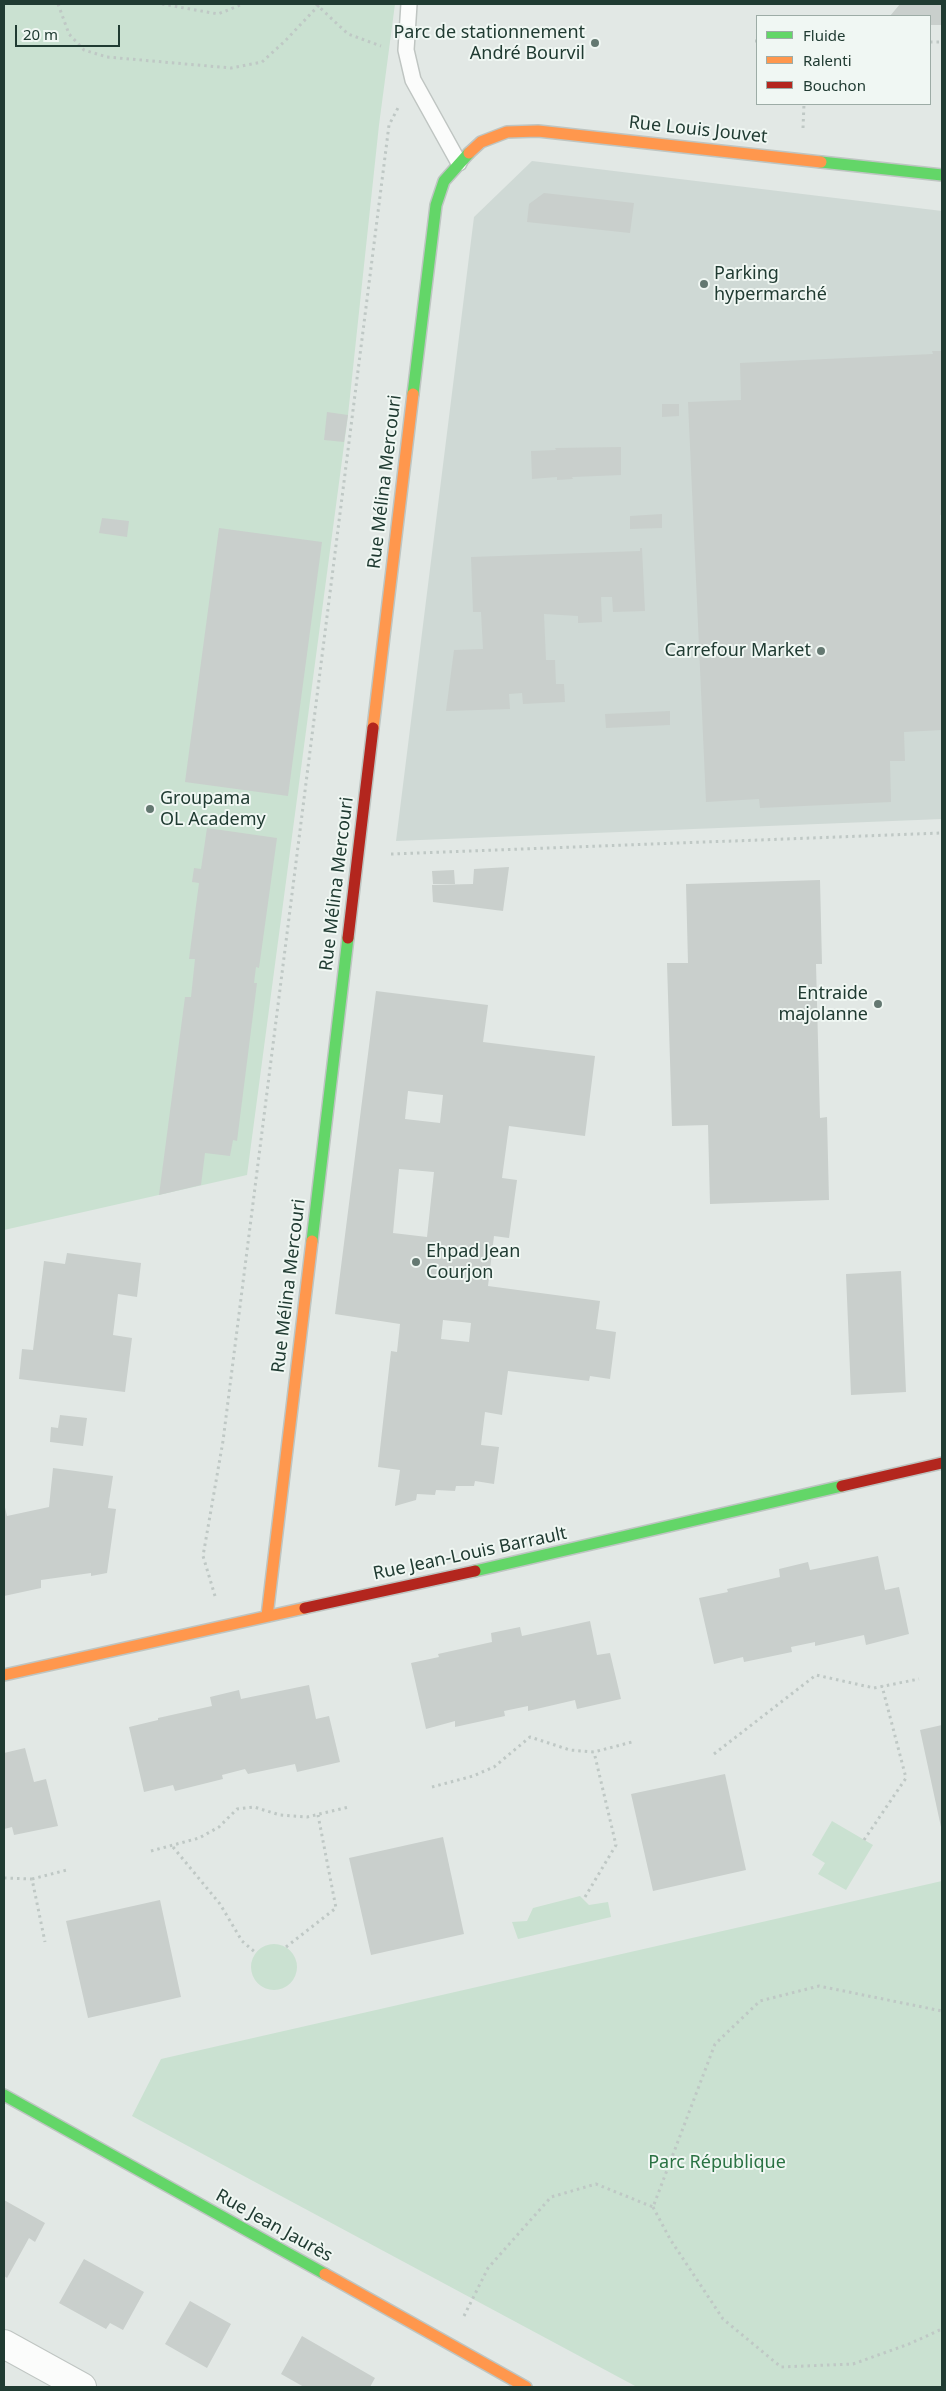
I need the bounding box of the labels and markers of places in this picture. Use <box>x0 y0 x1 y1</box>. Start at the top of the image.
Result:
place label: Parc de stationnement André Bourvil <box>393 22 585 64</box>
marker: Parc de stationnement André Bourvil <box>589 37 601 49</box>
place label: Parking hypermarché <box>714 263 827 306</box>
marker: Parking hypermarché <box>698 278 710 290</box>
place label: Carrefour Market <box>664 640 811 662</box>
marker: Carrefour Market <box>815 645 827 657</box>
place label: Groupama OL Academy <box>160 788 266 831</box>
marker: Groupama OL Academy <box>144 803 156 815</box>
place label: Entraide majolanne <box>778 983 868 1026</box>
marker: Entraide majolanne <box>872 998 884 1010</box>
place label: Ehpad Jean Courjon <box>426 1241 520 1284</box>
marker: Ehpad Jean Courjon <box>410 1256 422 1268</box>

